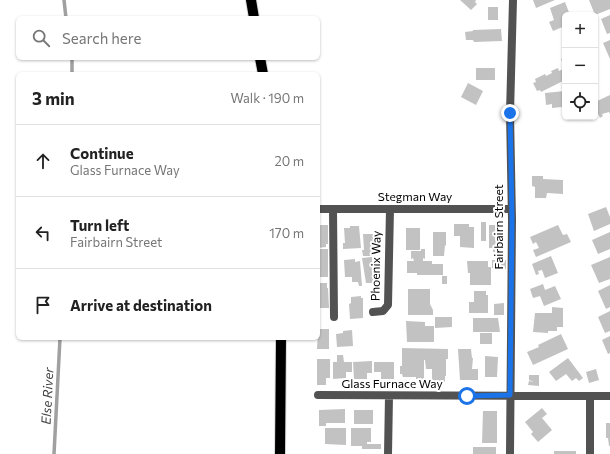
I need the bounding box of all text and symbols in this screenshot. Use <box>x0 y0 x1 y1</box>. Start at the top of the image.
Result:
map controls <box>562 12 598 120</box>
button: + <box>562 12 598 48</box>
search box <box>16 16 320 60</box>
icon: search <box>30 27 52 49</box>
text: Search here <box>62 29 141 47</box>
button: − <box>562 48 598 84</box>
button: locate <box>562 84 598 120</box>
text: 3 min <box>32 88 75 109</box>
text: Walk · 190 m <box>230 90 304 106</box>
route end <box>501 104 519 122</box>
text: Continue <box>70 144 134 162</box>
icon: ahead <box>32 150 54 172</box>
text: 20 m <box>275 153 304 169</box>
text: Glass Furnace Way <box>70 162 180 178</box>
street label: Fairbairn Street <box>491 184 505 270</box>
street label: Stegman Way <box>378 189 452 203</box>
text: Turn left <box>70 216 129 234</box>
icon: left <box>32 222 54 244</box>
text: 170 m <box>269 225 304 241</box>
street label: Phoenix Way <box>367 231 383 301</box>
text: Fairbairn Street <box>70 234 162 250</box>
icon: arrive <box>32 294 54 316</box>
text: Arrive at destination <box>70 296 212 314</box>
water label: Else River <box>38 366 57 425</box>
street label: Glass Furnace Way <box>341 376 443 390</box>
route start <box>458 387 476 405</box>

